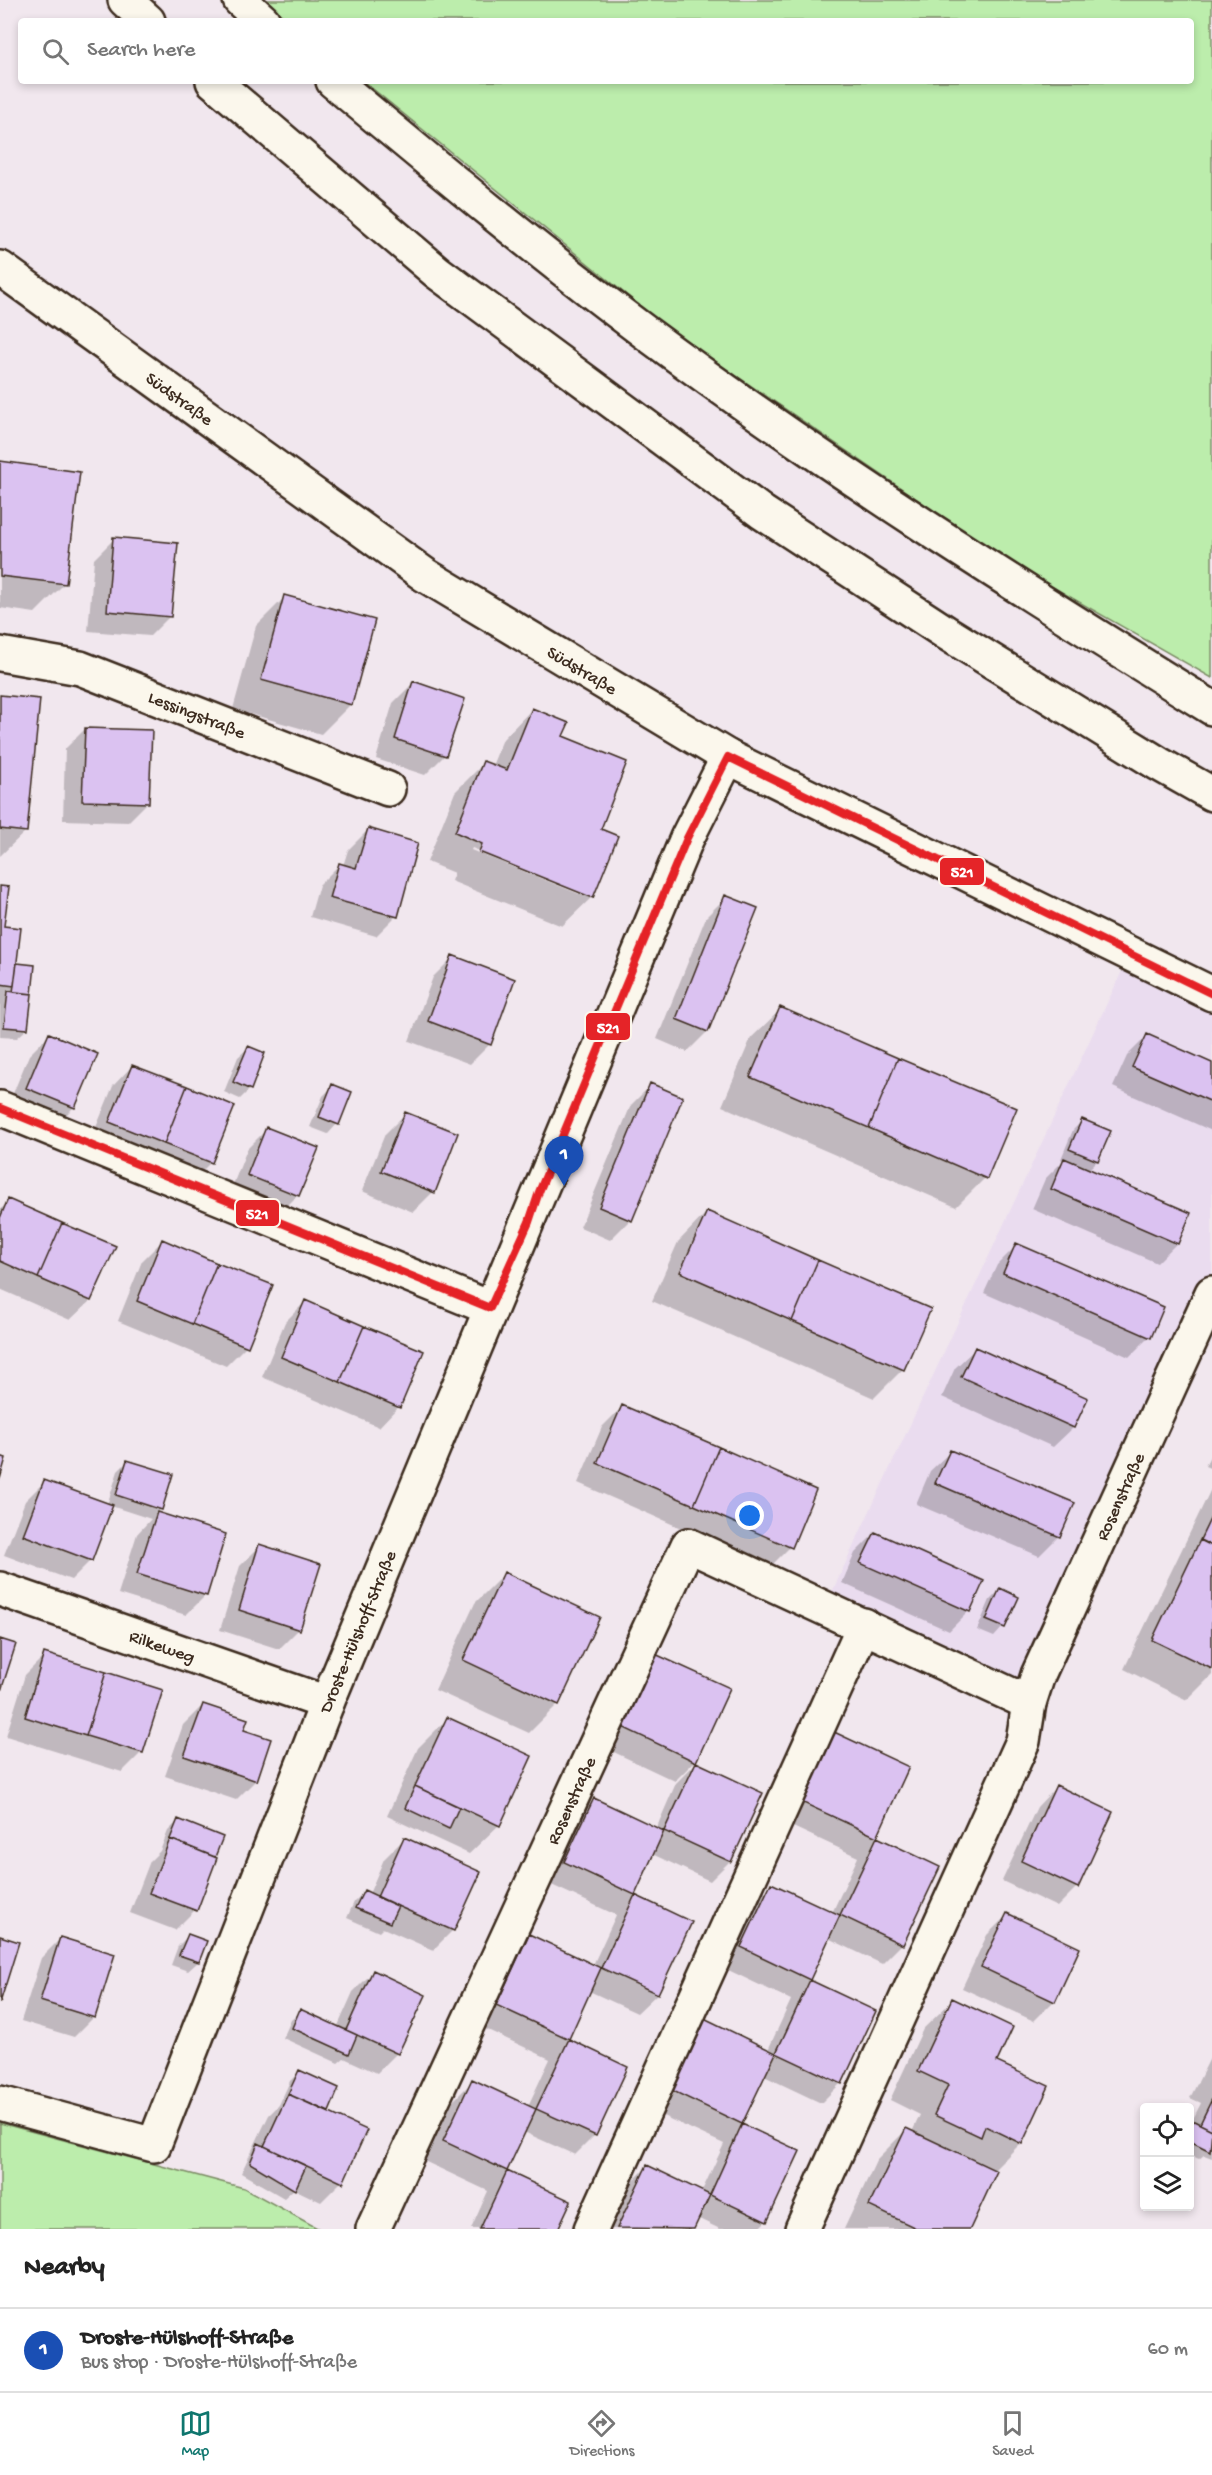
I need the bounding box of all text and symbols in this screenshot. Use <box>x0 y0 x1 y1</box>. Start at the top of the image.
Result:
search box <box>18 18 1194 84</box>
icon: search <box>39 35 72 68</box>
text: Search here <box>87 38 195 64</box>
street label: Südstraße <box>141 369 217 432</box>
street label: Südstraße <box>542 643 621 701</box>
street label: Lessingstraße <box>145 688 248 745</box>
line badge: 521 <box>939 857 985 886</box>
text: 521 <box>951 865 973 884</box>
line badge: 521 <box>585 1012 631 1041</box>
text: 521 <box>597 1021 619 1040</box>
pin: 1 <box>544 1136 584 1186</box>
line badge: 521 <box>235 1199 280 1227</box>
text: 521 <box>246 1207 268 1226</box>
street label: Rosenstraße <box>1093 1450 1151 1544</box>
your location <box>735 1501 764 1530</box>
street label: Droste-Hülshoff-Straße <box>316 1547 403 1717</box>
street label: Rilkeweg <box>126 1627 197 1669</box>
street label: Rosenstraße <box>544 1754 602 1848</box>
map controls <box>1140 2103 1194 2211</box>
button: locate <box>1140 2103 1194 2157</box>
button: layers <box>1140 2157 1194 2211</box>
text: Nearby <box>24 2253 105 2284</box>
text: Droste-Hülshoff-Straße <box>81 2326 293 2352</box>
text: 1 <box>39 2339 48 2362</box>
text: 60 m <box>1148 2339 1188 2362</box>
text: Bus stop · Droste-Hülshoff-Straße <box>81 2352 357 2375</box>
tab: Map <box>179 2407 212 2462</box>
tab: Directions <box>569 2407 635 2462</box>
tab: Saved <box>992 2407 1033 2462</box>

